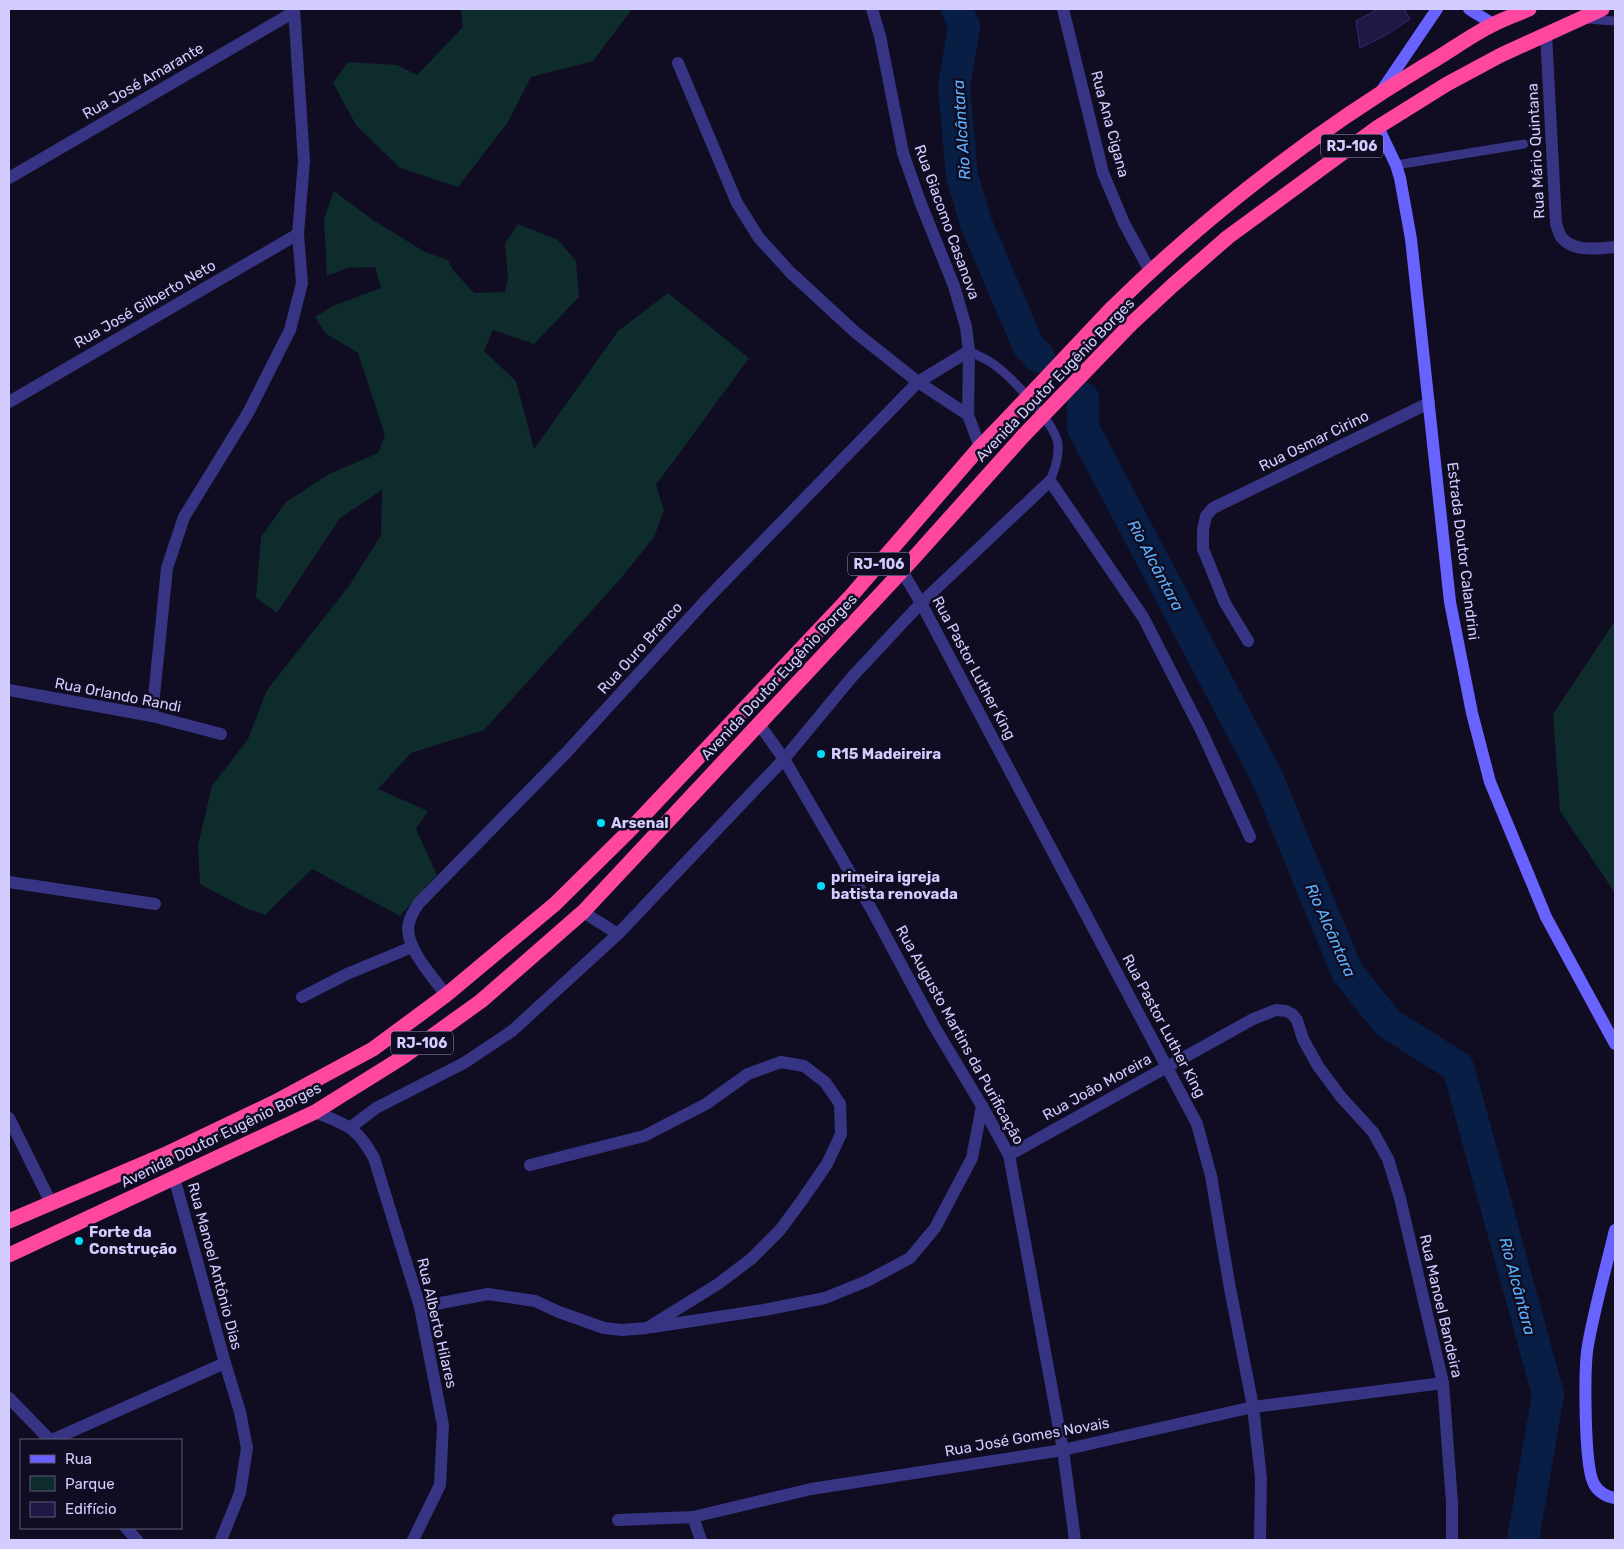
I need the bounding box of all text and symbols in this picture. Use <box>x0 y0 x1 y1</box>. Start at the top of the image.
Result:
street label: Rua José Amarante <box>79 39 207 123</box>
street label: Rua Ana Cigana <box>1087 69 1133 179</box>
water label: Rio Alcântara <box>949 79 974 181</box>
street label: Rua Mário Quintana <box>1523 83 1549 219</box>
road number: RJ-106 <box>1321 134 1383 158</box>
street label: Rua Giacomo Casanova <box>911 142 983 302</box>
street label: Rua José Gilberto Neto <box>71 256 219 352</box>
street label: Avenida Doutor Eugênio Borges <box>972 294 1138 466</box>
street label: Rua Osmar Cirino <box>1256 407 1372 475</box>
street label: Estrada Doutor Calandrini <box>1443 461 1483 641</box>
water label: Rio Alcântara <box>1124 516 1188 614</box>
road number: RJ-106 <box>848 552 910 576</box>
street label: Avenida Doutor Eugênio Borges <box>697 590 861 764</box>
street label: Rua Pastor Luther King <box>928 593 1020 743</box>
street label: Rua Ouro Branco <box>594 598 686 698</box>
street label: Rua Orlando Randi <box>53 674 183 716</box>
place label: R15 Madeireira <box>831 745 941 763</box>
marker: R15 Madeireira <box>815 748 827 760</box>
place label: Arsenal <box>611 814 669 832</box>
marker: Arsenal <box>595 817 607 829</box>
place label: primeira igreja batista renovada <box>831 868 958 903</box>
marker: primeira igreja batista renovada <box>815 880 827 892</box>
water label: Rio Alcântara <box>1301 880 1360 980</box>
street label: Rua Augusto Martins da Purificação <box>892 922 1028 1148</box>
street label: Rua Pastor Luther King <box>1118 951 1210 1101</box>
road number: RJ-106 <box>391 1032 453 1054</box>
street label: Rua João Moreira <box>1040 1050 1154 1124</box>
street label: Avenida Doutor Eugênio Borges <box>118 1078 324 1191</box>
street label: Rua Manoel Antônio Dias <box>184 1180 246 1352</box>
place label: Forte da Construção <box>89 1223 177 1258</box>
street label: Rua Manoel Bandeira <box>1416 1233 1466 1379</box>
marker: Forte da Construção <box>73 1235 85 1247</box>
water label: Rio Alcântara <box>1495 1235 1540 1337</box>
street label: Rua Alberto Hilares <box>413 1256 461 1390</box>
street label: Rua José Gomes Novais <box>943 1414 1111 1460</box>
legend <box>20 1439 182 1529</box>
text: Rua <box>65 1450 92 1468</box>
text: Parque <box>65 1475 115 1493</box>
text: Edifício <box>65 1500 117 1518</box>

